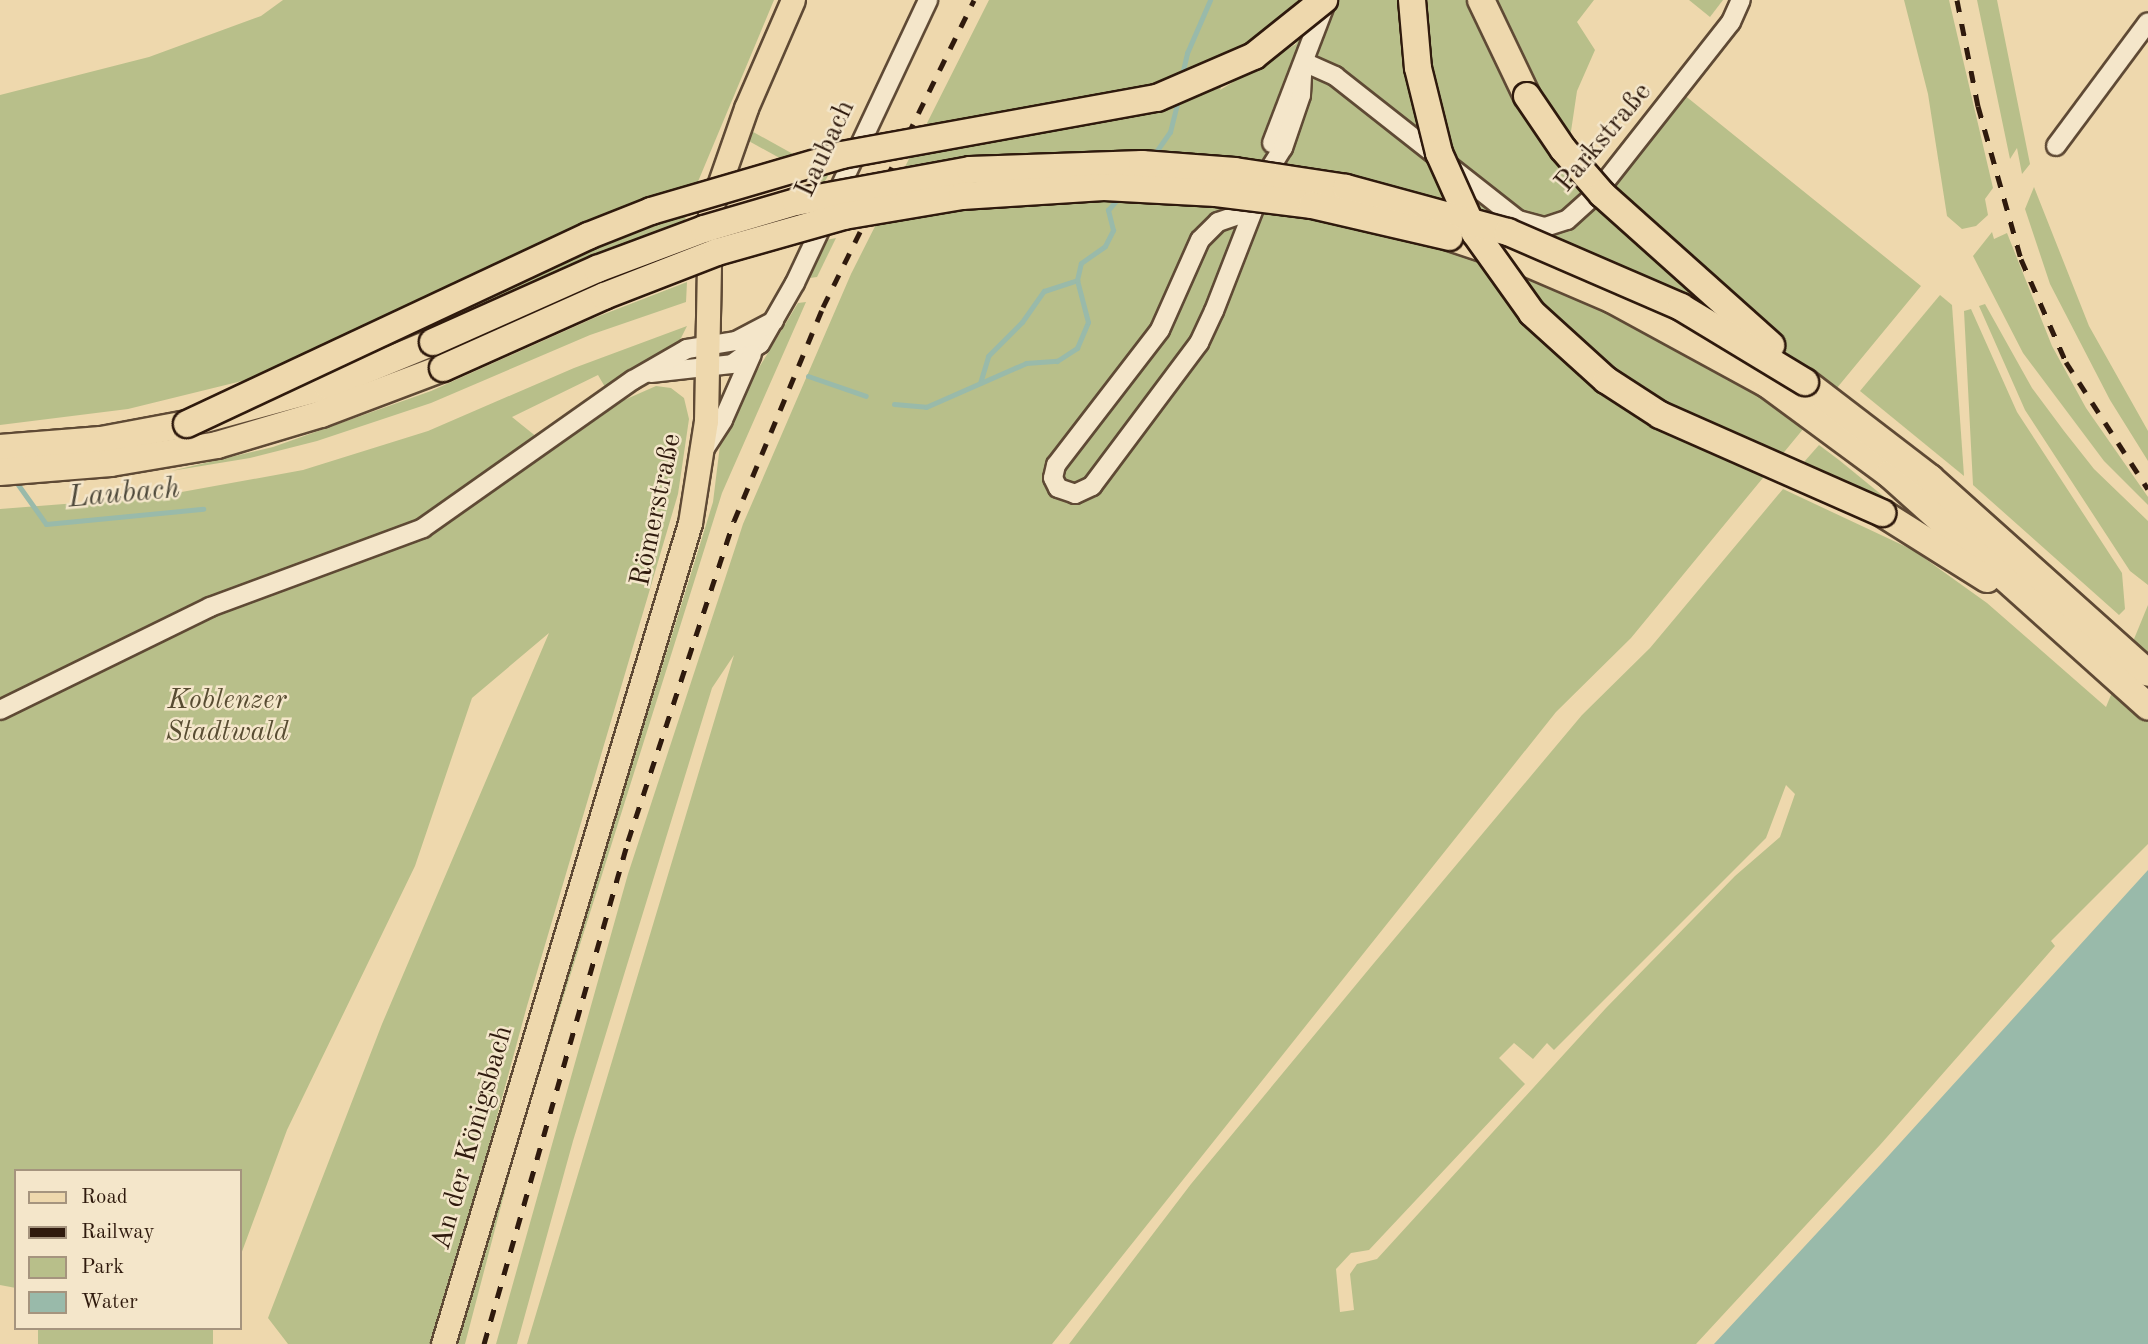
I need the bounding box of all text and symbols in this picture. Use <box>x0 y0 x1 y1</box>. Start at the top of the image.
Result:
street label: Parkstraße <box>1549 76 1659 200</box>
street label: Laubach <box>789 95 863 203</box>
street label: Römerstraße <box>624 431 690 589</box>
water label: Laubach <box>67 471 181 517</box>
park label: Koblenzer Stadtwald <box>165 684 289 750</box>
street label: An der Königsbach <box>425 1022 521 1254</box>
legend <box>14 1169 242 1330</box>
text: Road <box>81 1187 128 1208</box>
text: Railway <box>81 1222 155 1243</box>
text: Park <box>81 1257 124 1278</box>
text: Water <box>81 1292 138 1313</box>

